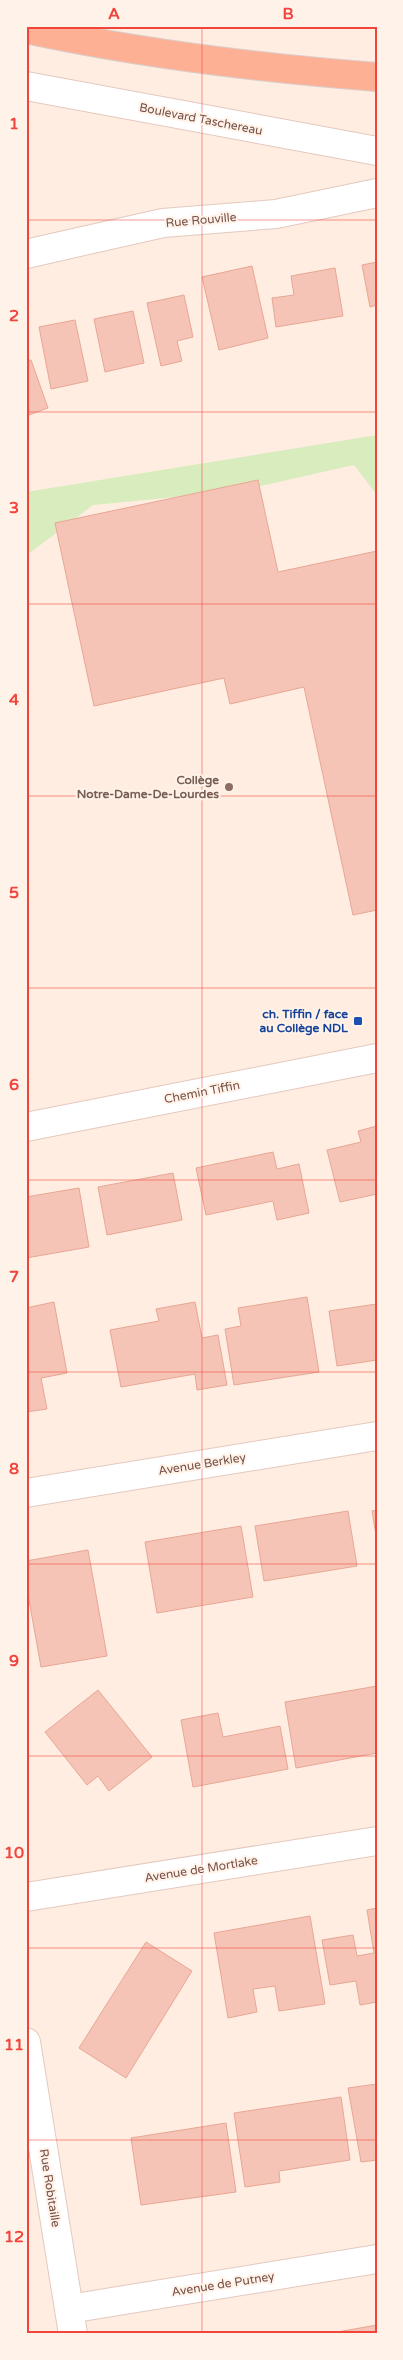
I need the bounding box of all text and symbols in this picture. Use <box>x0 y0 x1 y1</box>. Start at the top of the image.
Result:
text: A <box>108 4 120 24</box>
text: B <box>282 4 294 24</box>
street label: Boulevard Taschereau <box>138 100 264 138</box>
text: 1 <box>9 114 19 134</box>
street label: Rue Rouville <box>165 210 237 230</box>
text: 2 <box>9 306 19 326</box>
text: 3 <box>9 498 19 518</box>
text: 4 <box>9 690 19 710</box>
place label: Collège Notre-Dame-De-Lourdes <box>77 773 219 801</box>
marker: Collège Notre-Dame-De-Lourdes <box>223 781 235 793</box>
text: 5 <box>9 883 19 903</box>
place label: ch. Tiffin / face au Collège NDL <box>260 1007 348 1036</box>
marker: ch. Tiffin / face au Collège NDL <box>352 1015 364 1027</box>
text: 6 <box>9 1075 19 1095</box>
street label: Chemin Tiffin <box>163 1078 241 1106</box>
text: 7 <box>9 1267 19 1287</box>
street label: Avenue Berkley <box>157 1450 247 1478</box>
text: 8 <box>9 1459 19 1479</box>
text: 9 <box>9 1651 19 1671</box>
text: 10 <box>4 1843 24 1863</box>
street label: Avenue de Mortlake <box>143 1853 259 1885</box>
text: 11 <box>4 2035 24 2055</box>
street label: Rue Robitaille <box>37 2148 63 2228</box>
text: 12 <box>4 2227 24 2247</box>
street label: Avenue de Putney <box>171 2269 276 2299</box>

